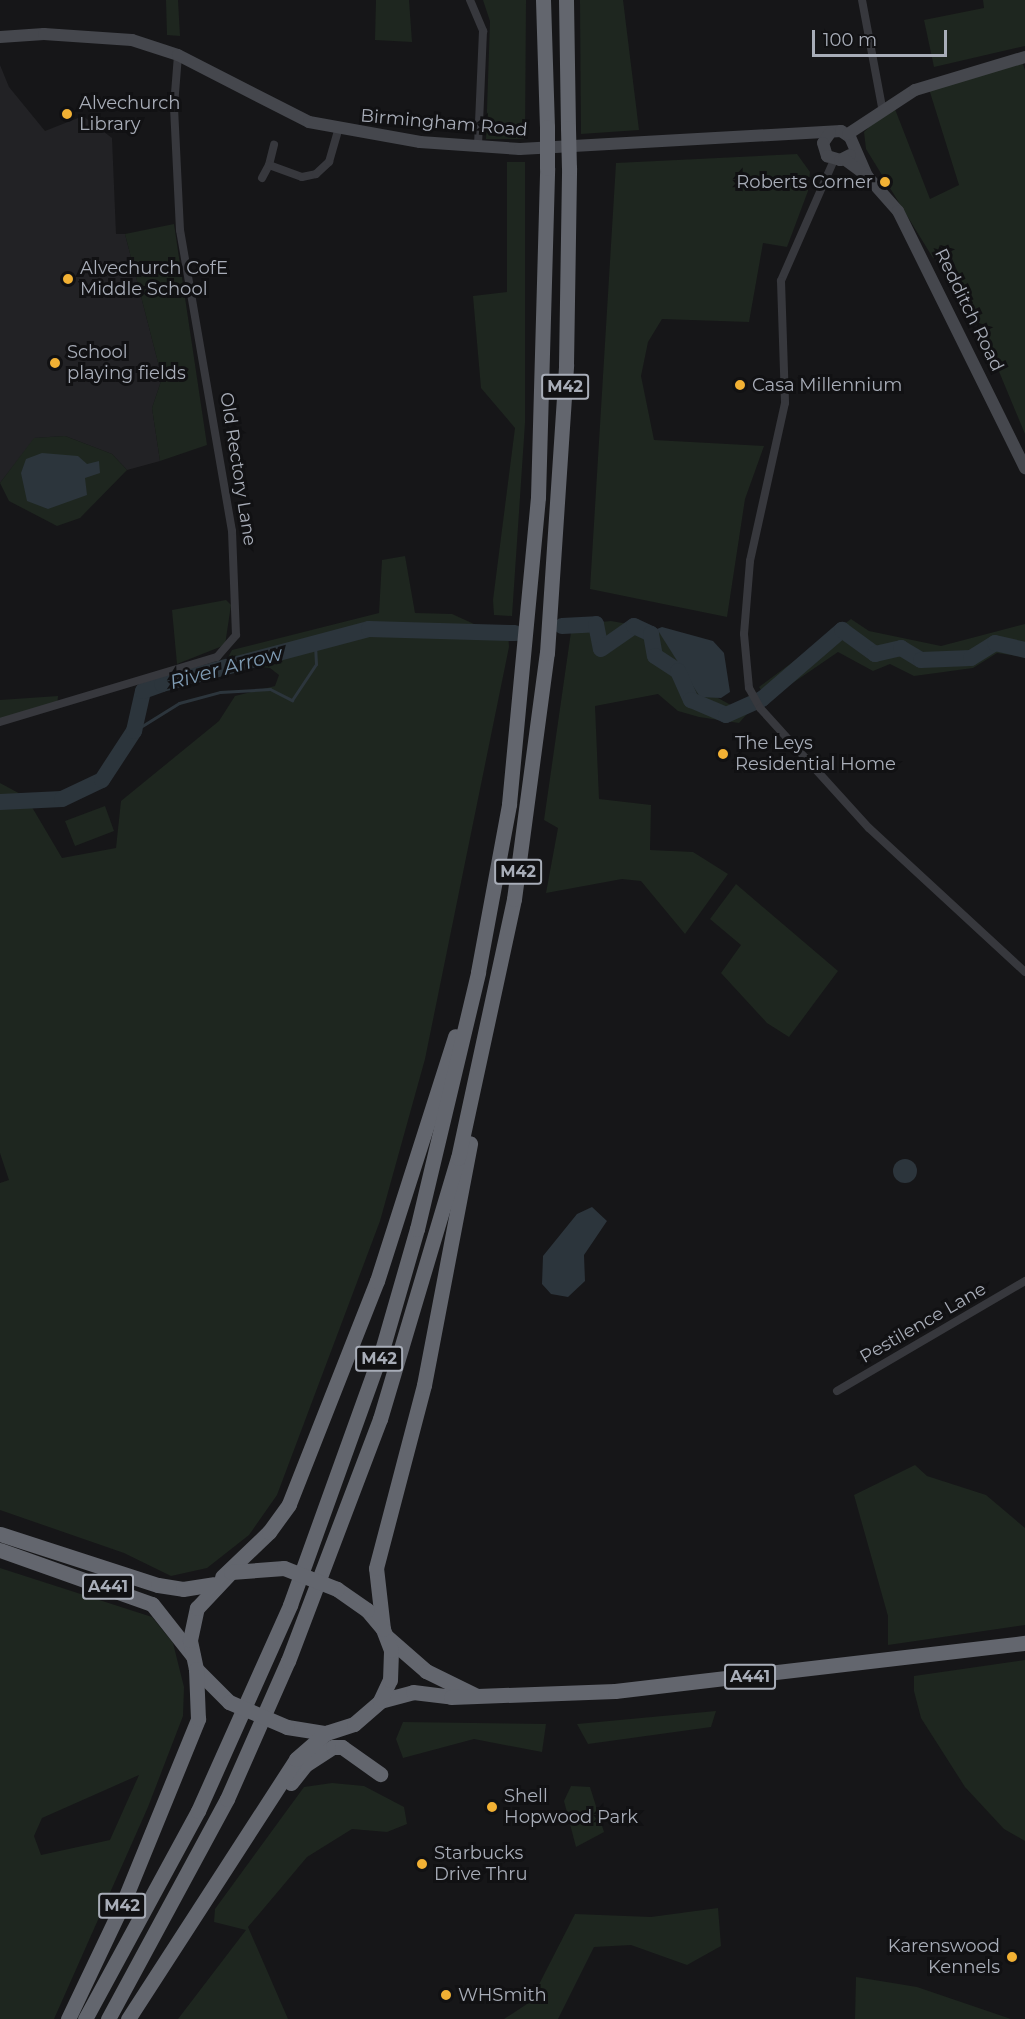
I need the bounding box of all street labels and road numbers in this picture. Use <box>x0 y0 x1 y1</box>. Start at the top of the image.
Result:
street label: Birmingham Road <box>360 105 528 141</box>
street label: Redditch Road <box>930 245 1008 375</box>
road number: M42 <box>541 374 589 400</box>
street label: Old Rectory Lane <box>215 391 261 547</box>
road number: M42 <box>494 859 542 885</box>
street label: Pestilence Lane <box>856 1278 990 1368</box>
road number: M42 <box>355 1346 403 1372</box>
road number: A441 <box>81 1574 135 1600</box>
road number: A441 <box>723 1664 777 1690</box>
road number: M42 <box>98 1893 146 1919</box>

